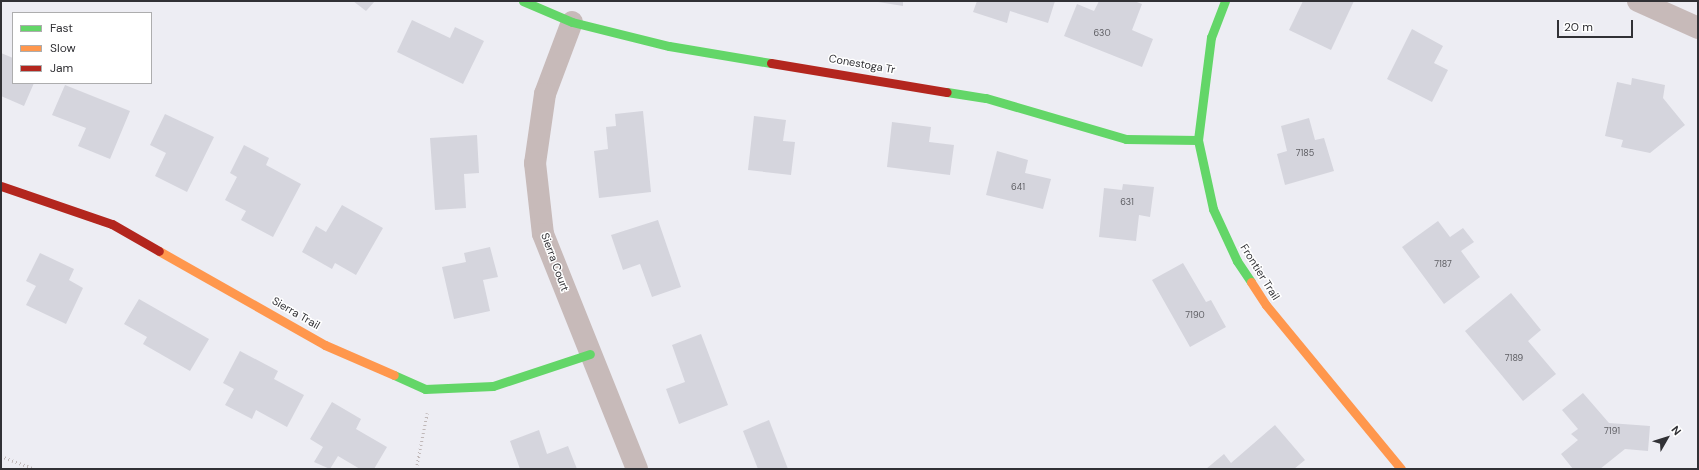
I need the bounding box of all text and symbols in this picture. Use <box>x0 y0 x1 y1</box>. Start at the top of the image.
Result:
legend <box>12 12 152 84</box>
scale bar <box>1559 12 1635 38</box>
text: 20 m <box>1564 19 1593 35</box>
text: Fast <box>50 20 73 36</box>
house number: 630 <box>1093 28 1111 38</box>
text: Slow <box>50 40 76 56</box>
street label: Conestoga Tr <box>828 52 896 76</box>
text: Jam <box>50 60 73 76</box>
house number: 7185 <box>1296 148 1314 158</box>
house number: 641 <box>1011 182 1025 192</box>
house number: 631 <box>1120 197 1134 207</box>
street label: Sierra Court <box>538 231 572 293</box>
street label: Frontier Trail <box>1238 242 1282 302</box>
house number: 7187 <box>1434 259 1452 269</box>
street label: Sierra Trail <box>270 294 322 332</box>
house number: 7190 <box>1185 310 1205 320</box>
house number: 7189 <box>1505 353 1523 363</box>
north arrow <box>1647 418 1687 458</box>
text: N <box>1668 423 1684 438</box>
house number: 7191 <box>1604 426 1620 436</box>

